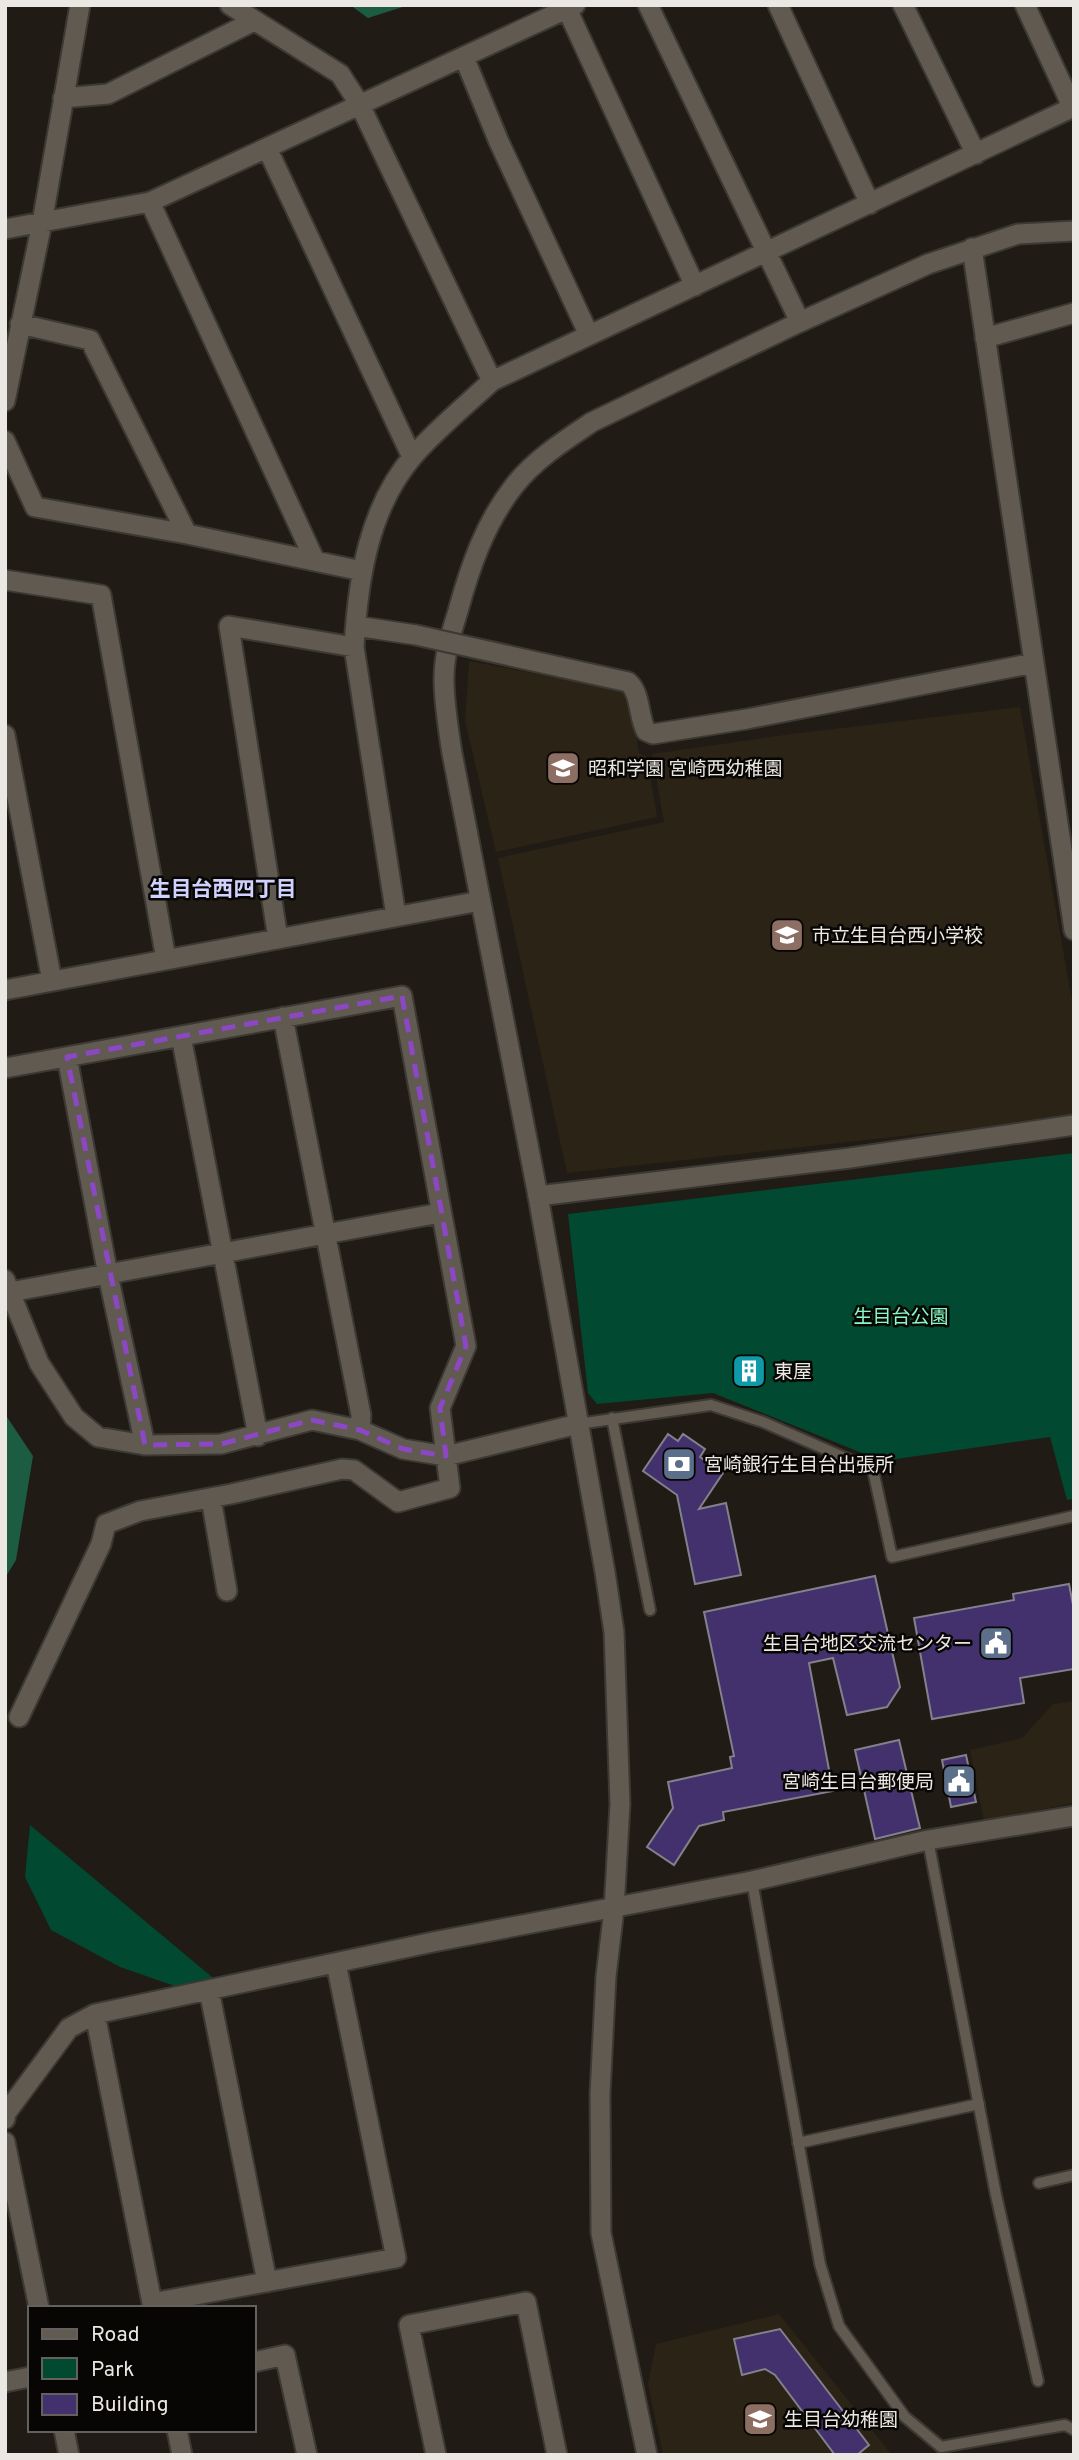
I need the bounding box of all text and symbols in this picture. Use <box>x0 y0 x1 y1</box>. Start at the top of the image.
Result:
school or university icon: 昭和学園 宮崎西幼稚園 <box>544 749 582 787</box>
place label: 昭和学園 宮崎西幼稚園 <box>588 758 782 782</box>
district label: 生目台西四丁目 <box>150 877 297 904</box>
school or university icon: 市立生目台西小学校 <box>768 916 806 954</box>
place label: 市立生目台西小学校 <box>812 925 983 949</box>
park label: 生目台公園 <box>853 1306 949 1330</box>
building icon: 東屋 <box>730 1352 768 1390</box>
place label: 東屋 <box>774 1361 812 1385</box>
bank icon: 宮崎銀行生目台出張所 <box>660 1445 698 1483</box>
place label: 宮崎銀行生目台出張所 <box>704 1454 894 1478</box>
public building icon: 生目台地区交流センター <box>977 1624 1015 1662</box>
place label: 生目台地区交流センター <box>763 1633 972 1657</box>
public building icon: 宮崎生目台郵便局 <box>940 1762 978 1800</box>
place label: 宮崎生目台郵便局 <box>782 1771 934 1795</box>
legend <box>28 2306 256 2432</box>
text: Road <box>91 2322 140 2349</box>
text: Park <box>91 2357 134 2384</box>
text: Building <box>91 2392 169 2419</box>
school or university icon: 生目台幼稚園 <box>741 2400 779 2438</box>
place label: 生目台幼稚園 <box>784 2409 898 2433</box>

